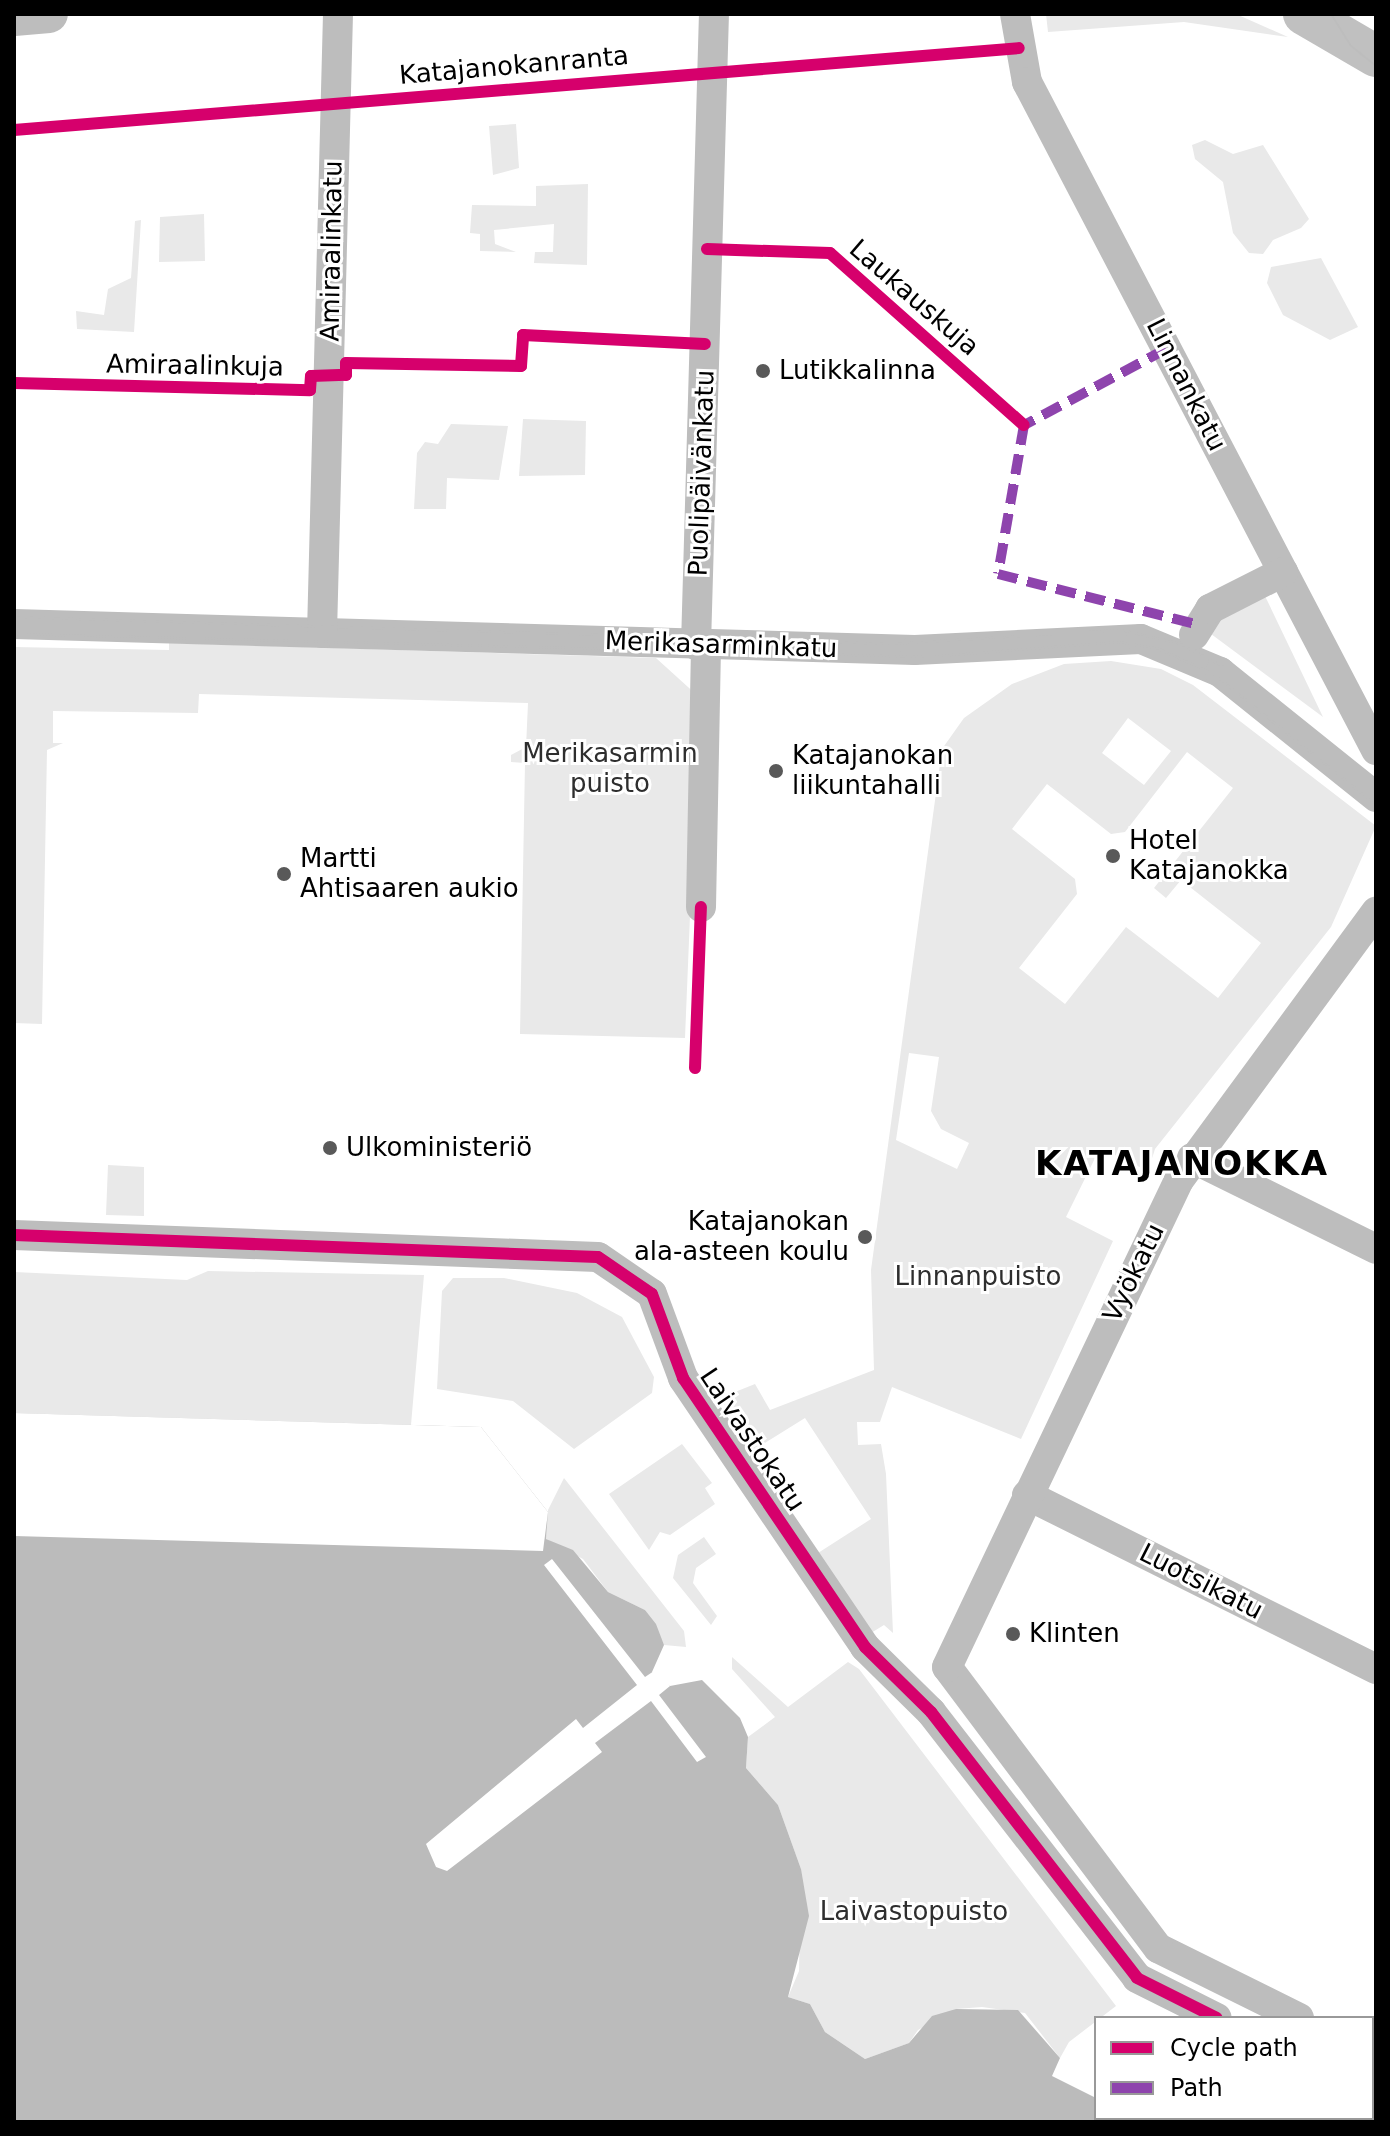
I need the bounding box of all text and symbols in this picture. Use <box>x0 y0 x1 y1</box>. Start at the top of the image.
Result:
street label: Katajanokanranta <box>398 40 630 92</box>
street label: Amiraalinkatu <box>315 160 349 342</box>
street label: Laukauskuja <box>843 233 985 363</box>
street label: Linnankatu <box>1139 314 1233 456</box>
street label: Amiraalinkuja <box>106 349 284 383</box>
place label: Lutikkalinna <box>779 355 936 387</box>
marker: Lutikkalinna <box>754 362 772 380</box>
street label: Puolipäivänkatu <box>683 369 721 577</box>
street label: Merikasarminkatu <box>604 625 838 665</box>
park label: Merikasarmin puisto <box>522 738 698 800</box>
place label: Katajanokan liikuntahalli <box>792 740 953 802</box>
marker: Katajanokan liikuntahalli <box>767 762 785 780</box>
place label: Hotel Katajanokka <box>1129 825 1289 886</box>
place label: Martti Ahtisaaren aukio <box>300 843 519 904</box>
marker: Hotel Katajanokka <box>1104 847 1122 865</box>
marker: Martti Ahtisaaren aukio <box>275 865 293 883</box>
place label: Ulkoministeriö <box>346 1132 532 1164</box>
marker: Ulkoministeriö <box>321 1139 339 1157</box>
district label: KATAJANOKKA <box>1035 1144 1329 1184</box>
place label: Katajanokan ala-asteen koulu <box>634 1206 849 1268</box>
street label: Vyökatu <box>1097 1219 1171 1327</box>
marker: Katajanokan ala-asteen koulu <box>856 1228 874 1246</box>
park label: Linnanpuisto <box>895 1261 1061 1293</box>
street label: Laivastokatu <box>693 1363 811 1517</box>
street label: Luotsikatu <box>1134 1538 1268 1626</box>
place label: Klinten <box>1029 1618 1120 1650</box>
marker: Klinten <box>1004 1625 1022 1643</box>
park label: Laivastopuisto <box>820 1896 1008 1928</box>
legend <box>1094 2016 1374 2120</box>
text: Cycle path <box>1170 2034 1298 2062</box>
text: Path <box>1170 2074 1223 2102</box>

